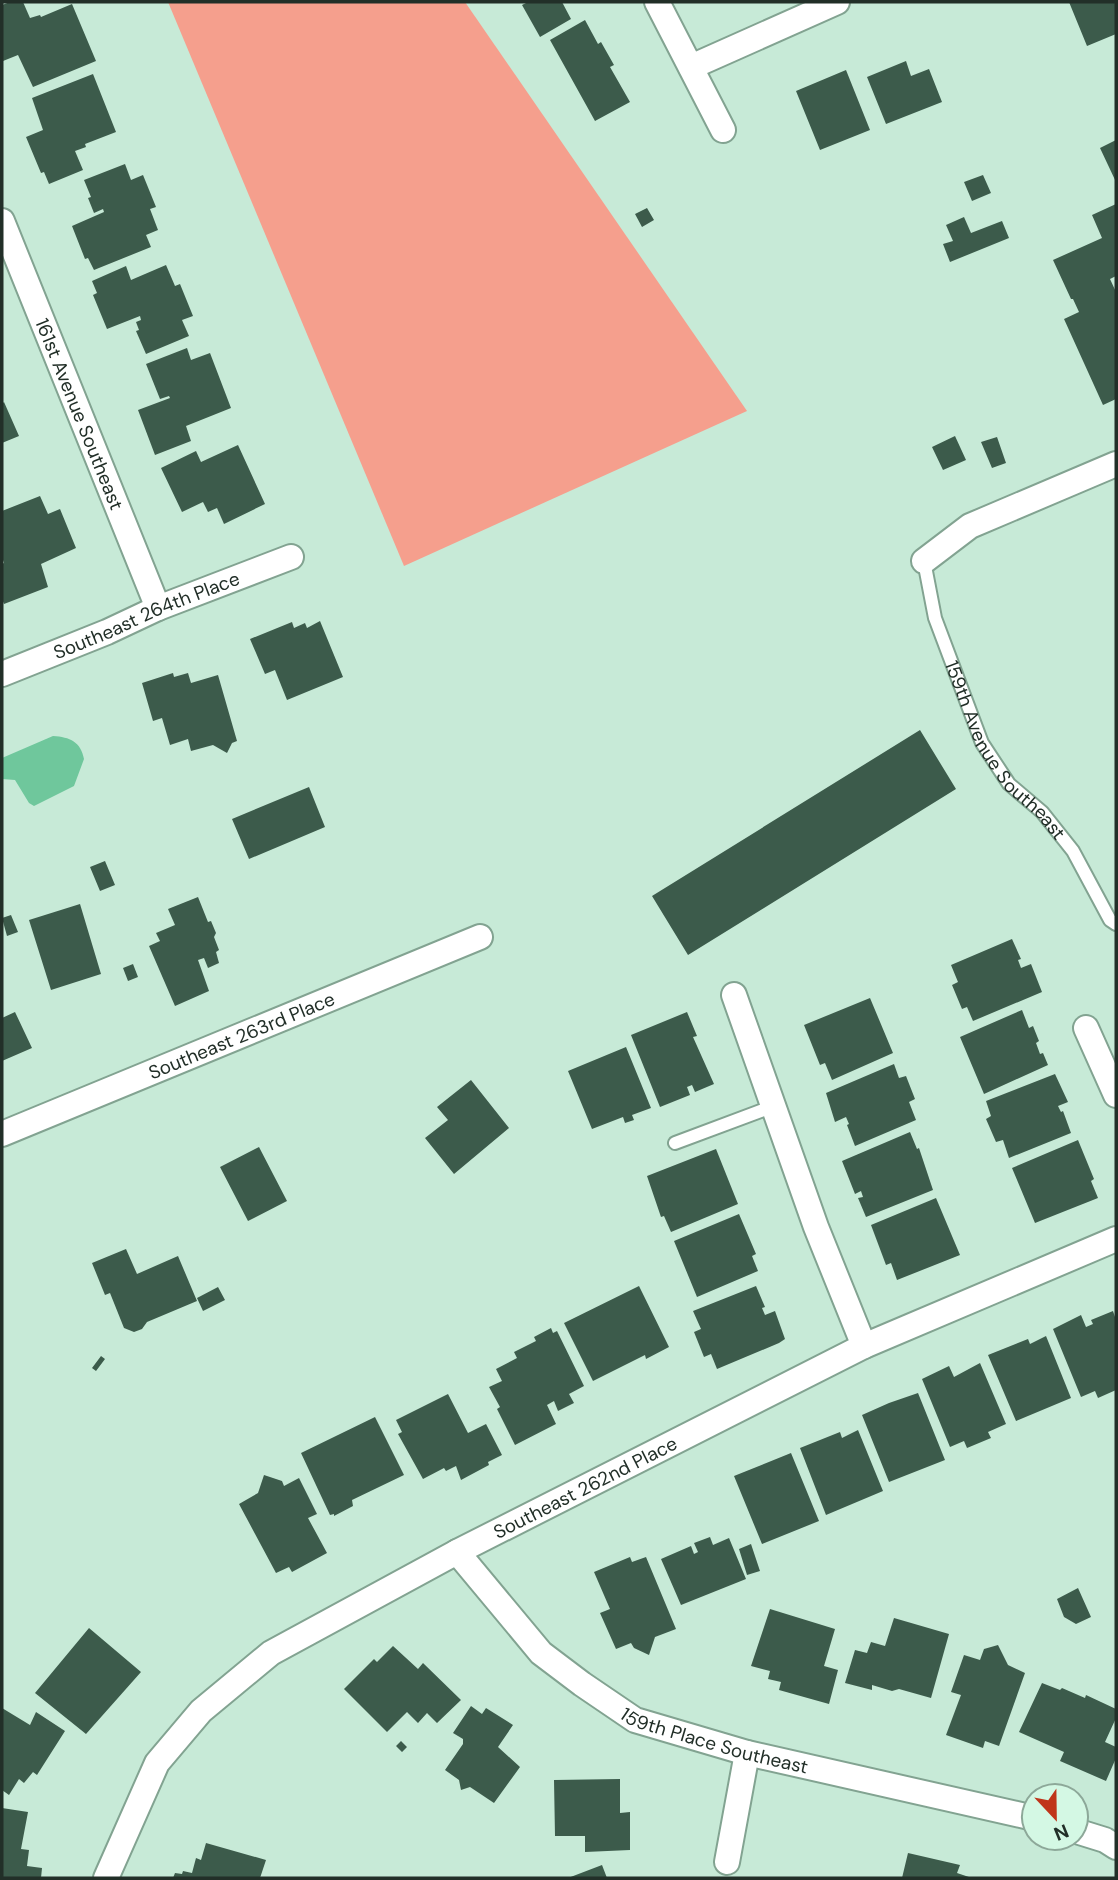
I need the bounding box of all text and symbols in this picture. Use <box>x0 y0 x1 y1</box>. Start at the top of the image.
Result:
street label: 161st Avenue Southeast <box>29 315 129 514</box>
street label: Southeast 264th Place <box>50 566 243 665</box>
street label: 159th Avenue Southeast <box>939 657 1071 845</box>
street label: Southeast 263rd Place <box>145 986 339 1085</box>
street label: Southeast 262nd Place <box>489 1431 681 1545</box>
street label: 159th Place Southeast <box>615 1702 811 1779</box>
north arrow <box>1020 1782 1090 1852</box>
text: N <box>1050 1818 1072 1846</box>

